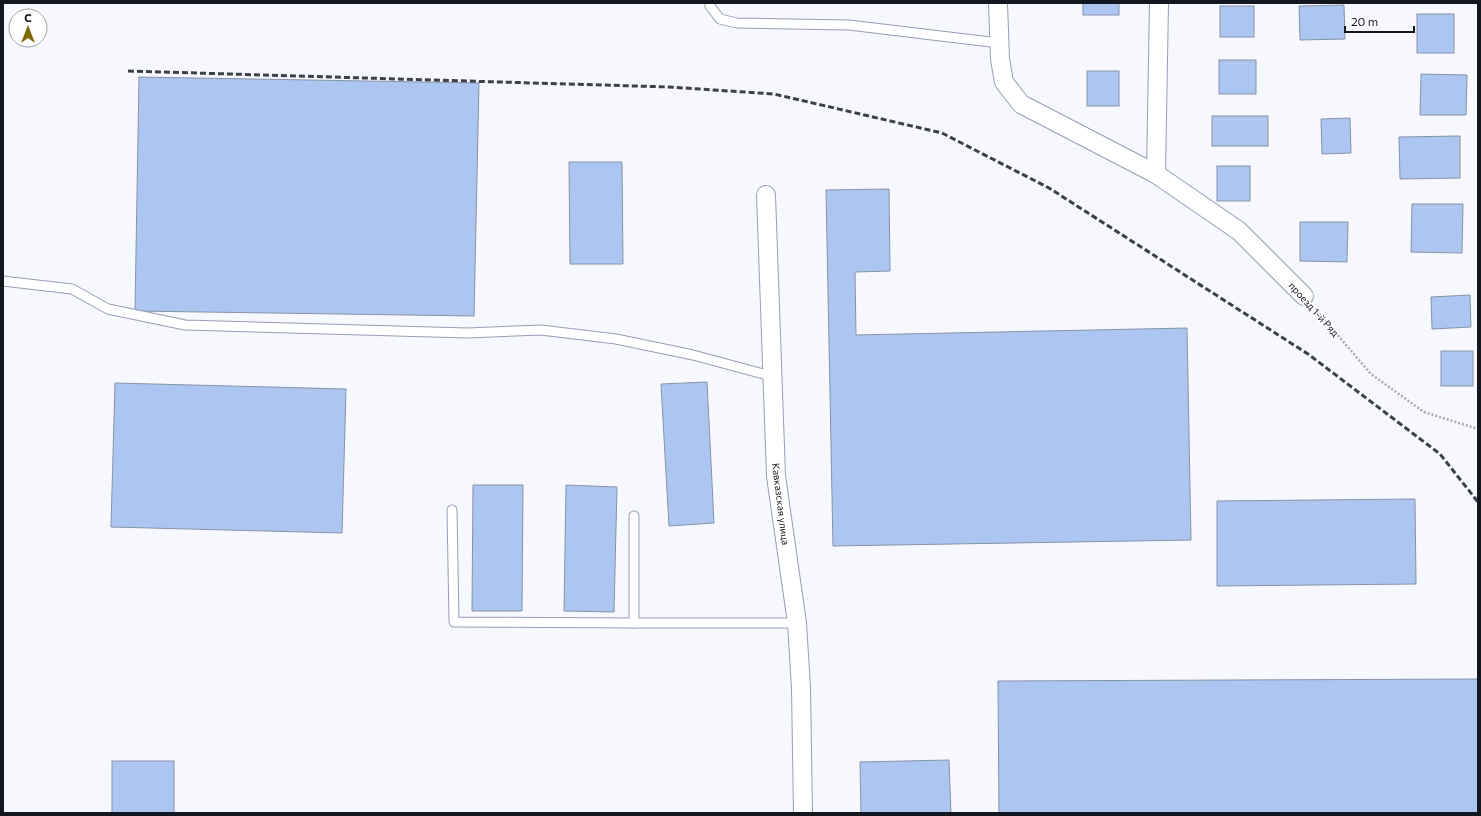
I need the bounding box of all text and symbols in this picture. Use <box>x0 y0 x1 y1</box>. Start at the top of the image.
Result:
north arrow <box>8 8 48 48</box>
scale bar <box>1345 8 1414 34</box>
text: С <box>24 11 32 24</box>
text: 20 m <box>1351 14 1378 28</box>
street label: проезд 1-й Ряд <box>1286 279 1342 339</box>
street label: Кавказская улица <box>770 462 792 546</box>

